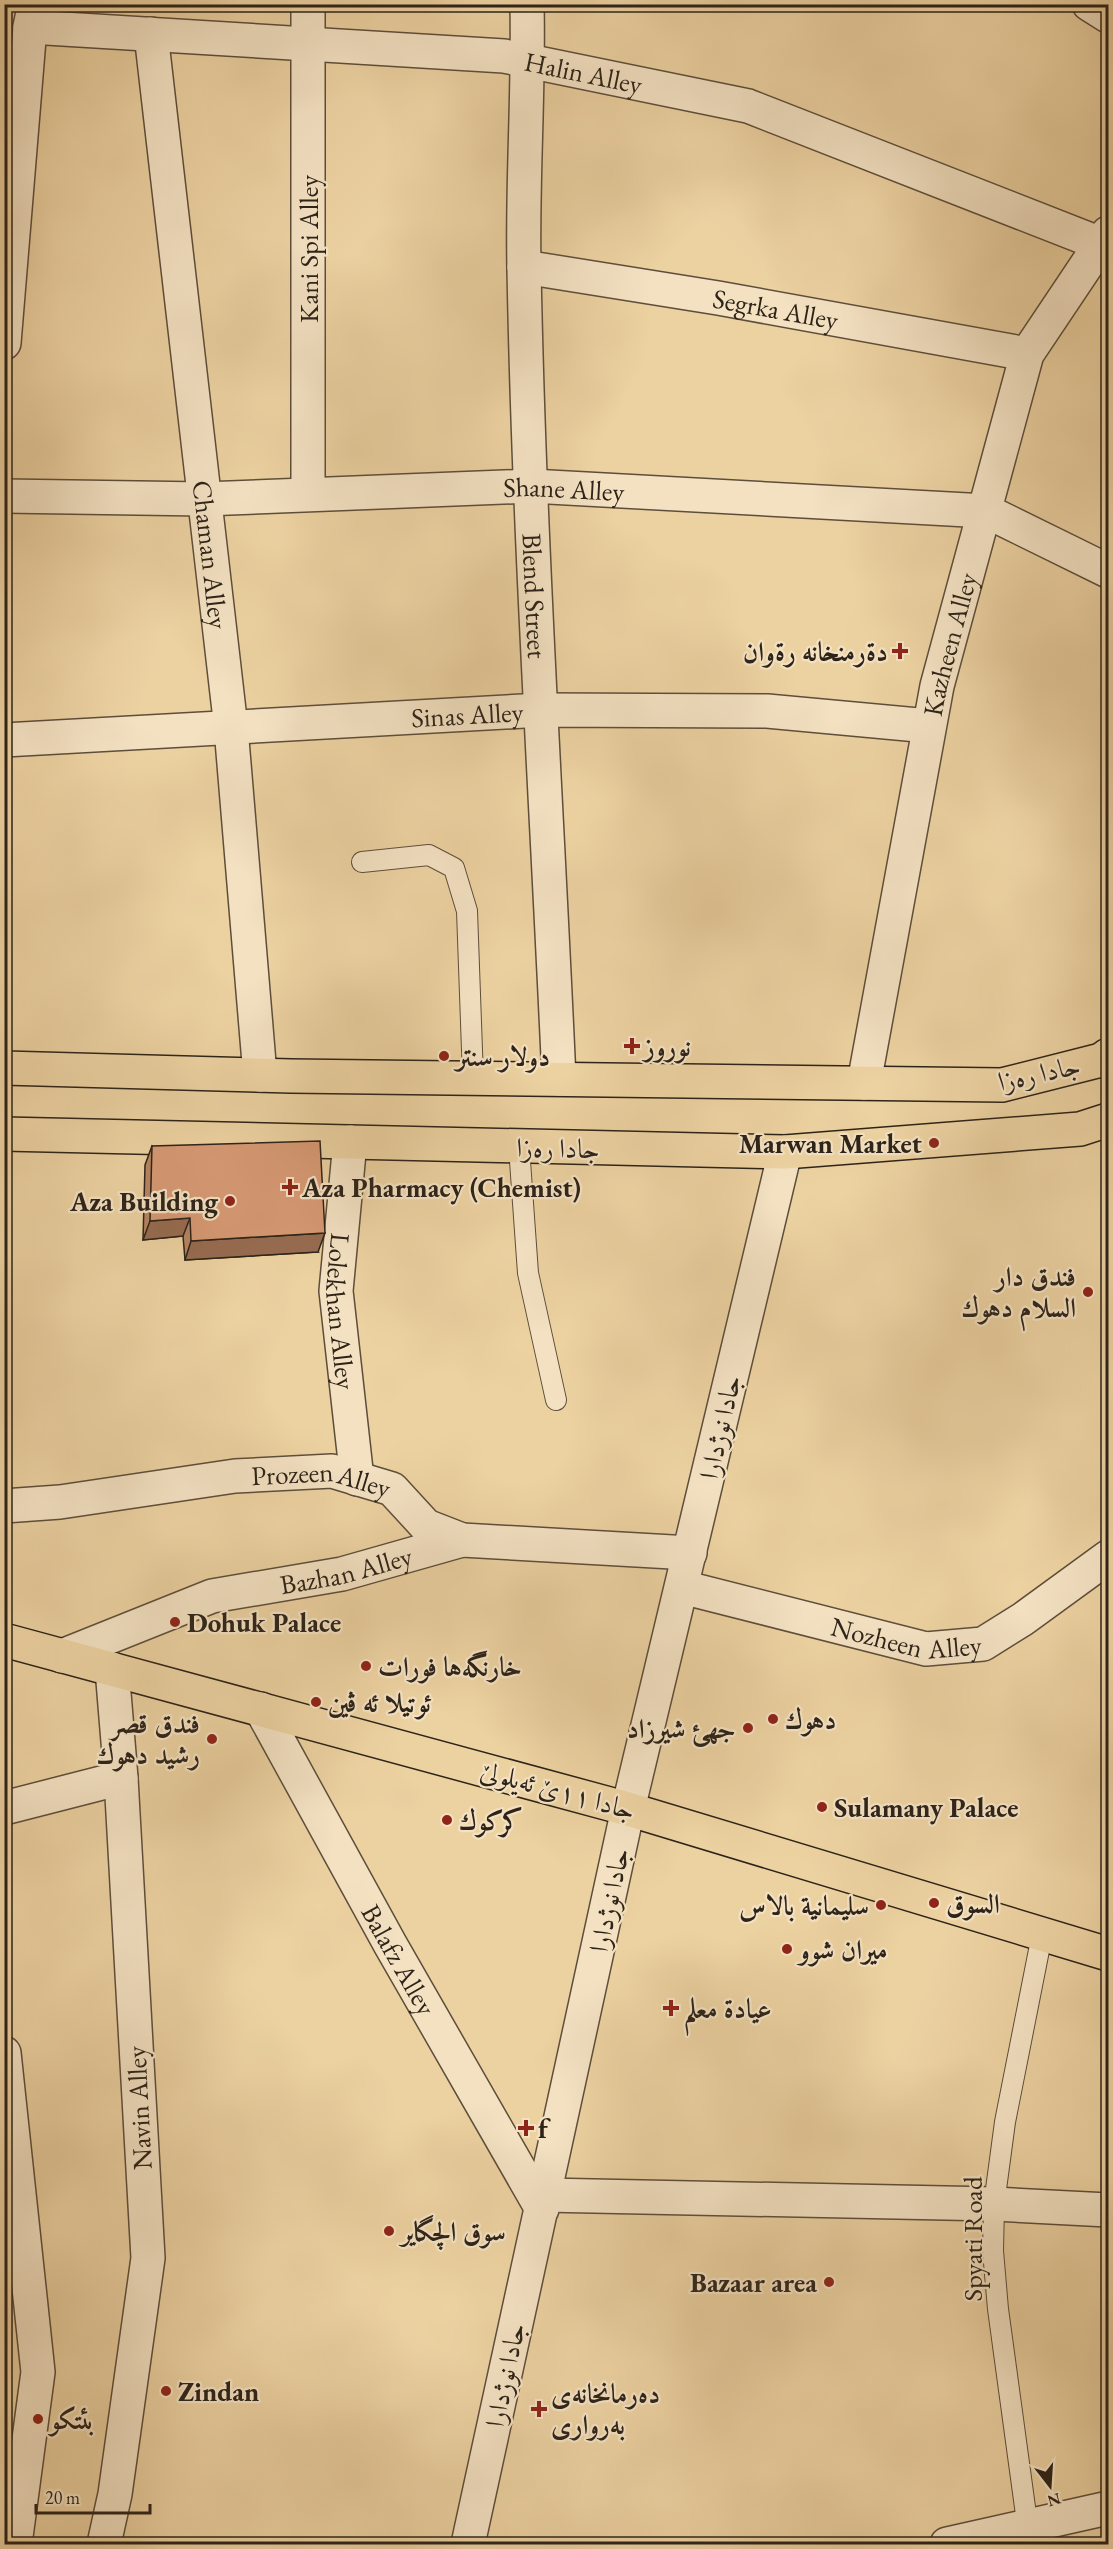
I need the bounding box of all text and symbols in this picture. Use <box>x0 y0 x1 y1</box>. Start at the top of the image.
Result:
street label: Halin Alley <box>521 43 646 101</box>
street label: Kani Spi Alley <box>291 175 326 323</box>
street label: Segrka Alley <box>710 280 841 337</box>
street label: Shane Alley <box>502 468 625 509</box>
street label: Chaman Alley <box>185 478 237 631</box>
street label: Blend Street <box>515 532 556 660</box>
street label: Kazheen Alley <box>914 568 985 719</box>
place label: دةرمنخانه رةوان <box>743 634 888 669</box>
marker: دةرمنخانه رةوان <box>893 644 907 658</box>
street label: Sinas Alley <box>410 694 525 735</box>
place label: نوروز <box>641 1029 691 1064</box>
place label: دولار سنتر <box>453 1039 550 1074</box>
marker: نوروز <box>625 1039 639 1053</box>
street label: جادا ره‌زا <box>995 1047 1083 1099</box>
marker: دولار سنتر <box>437 1049 451 1063</box>
place label: Marwan Market <box>739 1126 922 1161</box>
street label: جادا ره‌زا <box>516 1130 600 1166</box>
marker: Marwan Market <box>927 1136 941 1150</box>
place label: Aza Pharmacy (Chemist) <box>301 1170 581 1205</box>
marker: Aza Pharmacy (Chemist) <box>283 1180 297 1194</box>
place label: Aza Building <box>69 1184 218 1219</box>
marker: Aza Building <box>223 1194 237 1208</box>
street label: Lolekhan Alley <box>319 1232 364 1391</box>
place label: فندق دار السلام دهوك <box>961 1259 1076 1332</box>
marker: فندق دار السلام دهوك <box>1081 1285 1095 1299</box>
street label: جادا نوژدارا <box>691 1372 749 1482</box>
street label: Prozeen Alley <box>250 1453 395 1505</box>
street label: Bazhan Alley <box>277 1538 416 1602</box>
place label: Dohuk Palace <box>187 1605 341 1640</box>
street label: Nozheen Alley <box>827 1608 983 1666</box>
marker: Dohuk Palace <box>168 1615 182 1629</box>
place label: خارنگەها فورات <box>378 1649 522 1684</box>
marker: خارنگەها فورات <box>359 1659 373 1673</box>
place label: ئوتيلا ئه ڤين <box>328 1685 432 1720</box>
marker: ئوتيلا ئه ڤين <box>309 1695 323 1709</box>
place label: دهوك <box>785 1702 836 1737</box>
place label: فندق قصر رشيد دهوك <box>97 1706 200 1772</box>
place label: جهئ شيرزاد <box>627 1711 736 1747</box>
marker: دهوك <box>766 1712 780 1726</box>
marker: جهئ شيرزاد <box>741 1721 755 1735</box>
marker: فندق قصر رشيد دهوك <box>205 1732 219 1746</box>
street label: جادا ١١ێ ئه‌یلولێ <box>477 1753 639 1827</box>
place label: Sulamany Palace <box>834 1790 1019 1825</box>
marker: Sulamany Palace <box>815 1800 829 1814</box>
place label: كركوك <box>459 1803 523 1838</box>
marker: كركوك <box>440 1813 454 1827</box>
street label: جادا نوژدارا <box>581 1845 637 1955</box>
place label: السوق <box>946 1886 1000 1921</box>
place label: سليمانية بالاس <box>739 1888 869 1923</box>
marker: السوق <box>927 1896 941 1910</box>
street label: Balafz Alley <box>354 1898 445 2021</box>
marker: سليمانية بالاس <box>874 1898 888 1912</box>
place label: ميران شوو <box>796 1932 887 1967</box>
marker: ميران شوو <box>780 1942 794 1956</box>
place label: عيادة معلم <box>684 1991 772 2037</box>
marker: عيادة معلم <box>662 1999 680 2017</box>
street label: Navin Alley <box>118 2045 160 2171</box>
place label: f <box>538 2111 551 2146</box>
marker: f <box>519 2121 533 2135</box>
street label: Spyati Road <box>955 2176 990 2302</box>
place label: سوق الچگاير <box>398 2214 506 2251</box>
marker: سوق الچگاير <box>382 2224 396 2238</box>
place label: Bazaar area <box>690 2265 817 2300</box>
marker: Bazaar area <box>822 2275 836 2289</box>
street label: جادا نوژدارا <box>477 2320 533 2430</box>
place label: Zindan <box>178 2374 259 2409</box>
place label: دەرمانخانەی بەرواری <box>551 2376 660 2442</box>
marker: Zindan <box>159 2384 173 2398</box>
place label: بئتكو <box>47 2402 95 2437</box>
marker: دەرمانخانەی بەرواری <box>532 2402 546 2416</box>
marker: بئتكو <box>31 2412 45 2426</box>
north arrow <box>1020 2456 1080 2516</box>
scale bar <box>36 2477 150 2515</box>
text: 20 m <box>45 2486 80 2509</box>
text: N <box>1045 2488 1064 2512</box>

